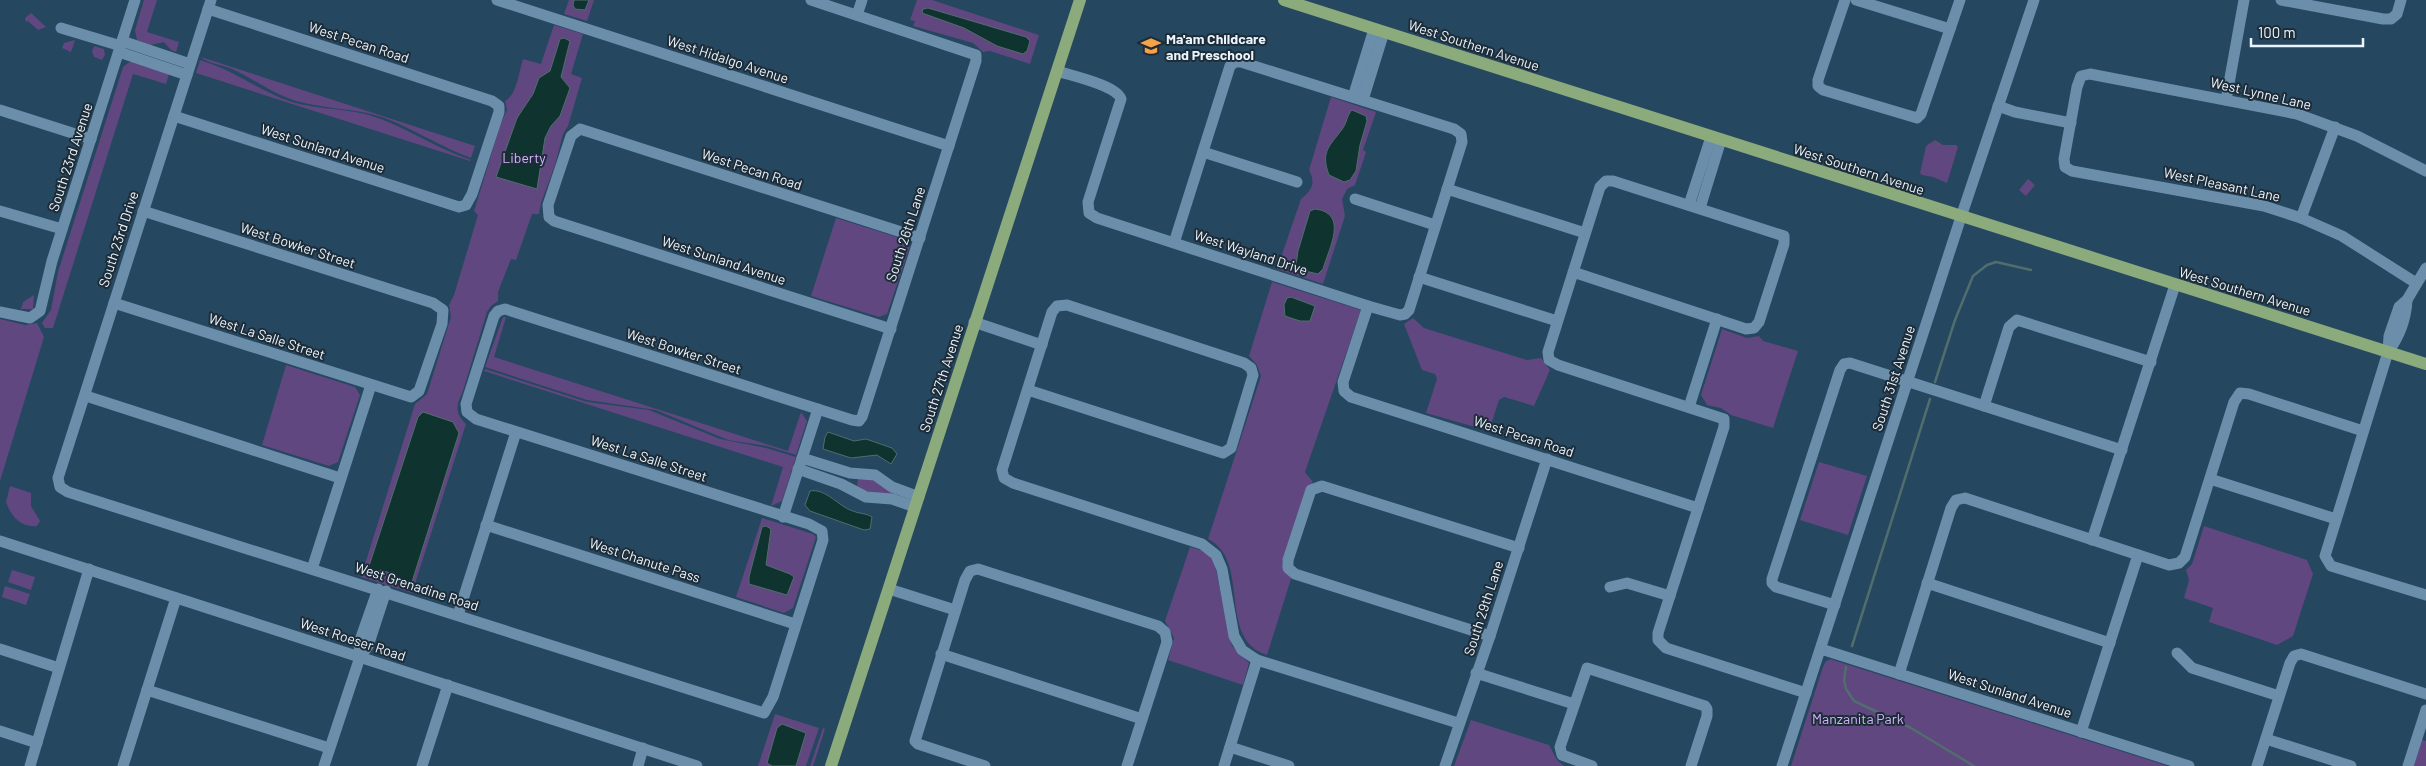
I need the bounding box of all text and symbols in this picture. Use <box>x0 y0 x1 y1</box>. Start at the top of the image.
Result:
scale bar <box>2251 15 2364 47</box>
street label: West Southern Avenue <box>1406 16 1542 74</box>
street label: West Pecan Road <box>307 18 411 66</box>
text: 100 m <box>2258 23 2296 41</box>
place label: Ma'am Childcare and Preschool <box>1166 30 1266 63</box>
street label: West Hidalgo Avenue <box>665 31 791 87</box>
school or university icon: Ma'am Childcare and Preschool <box>1140 35 1162 57</box>
street label: West Lynne Lane <box>2209 73 2313 113</box>
street label: South 23rd Avenue <box>44 100 96 214</box>
street label: West Sunland Avenue <box>259 120 387 176</box>
street label: West Southern Avenue <box>1791 140 1927 198</box>
street label: West Pecan Road <box>700 145 804 193</box>
park label: Liberty <box>502 149 546 166</box>
street label: West Pleasant Lane <box>2162 163 2282 205</box>
street label: South 26th Lane <box>882 184 928 284</box>
street label: South 23rd Drive <box>94 189 142 289</box>
street label: West Bowker Street <box>238 218 358 272</box>
street label: West Wayland Drive <box>1192 226 1310 278</box>
street label: West Sunland Avenue <box>660 232 788 288</box>
street label: West Southern Avenue <box>2177 263 2313 319</box>
street label: West La Salle Street <box>207 309 327 363</box>
street label: South 27th Avenue <box>915 322 967 434</box>
street label: South 31st Avenue <box>1868 323 1918 433</box>
street label: West Bowker Street <box>624 324 744 378</box>
street label: West Pecan Road <box>1472 412 1576 460</box>
street label: West La Salle Street <box>589 431 709 485</box>
street label: West Chanute Pass <box>587 534 703 586</box>
street label: West Grenadine Road <box>353 558 481 614</box>
street label: South 29th Lane <box>1460 558 1506 658</box>
street label: West Roeser Road <box>298 614 408 664</box>
street label: West Sunland Avenue <box>1946 665 2074 721</box>
park label: Manzanita Park <box>1812 710 1904 727</box>

